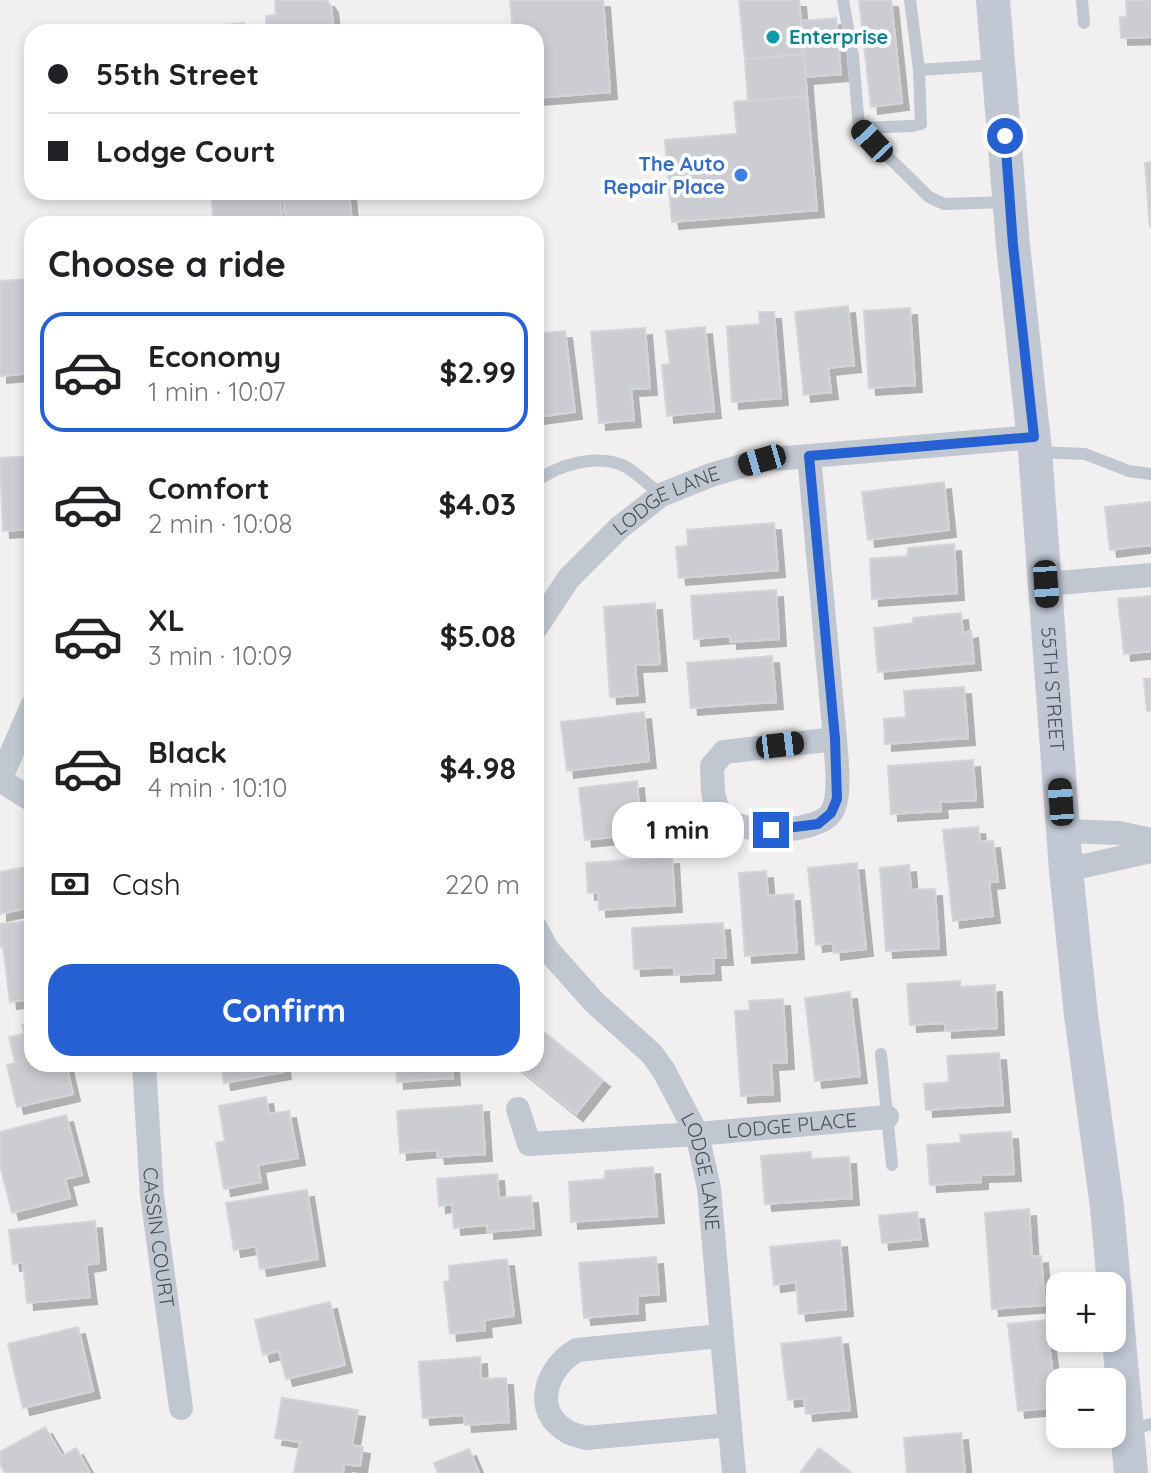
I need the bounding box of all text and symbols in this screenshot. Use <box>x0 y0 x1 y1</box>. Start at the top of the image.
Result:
place label: Enterprise <box>789 24 888 49</box>
marker: Enterprise <box>764 28 782 46</box>
text: 55th Street <box>96 55 259 93</box>
car <box>847 115 897 167</box>
route start <box>987 118 1023 154</box>
text: Lodge Court <box>96 132 276 170</box>
place label: The Auto Repair Place <box>603 151 725 199</box>
marker: The Auto Repair Place <box>732 166 750 184</box>
text: Choose a ride <box>48 241 286 286</box>
icon: car <box>52 336 124 408</box>
text: Economy <box>148 337 281 375</box>
text: $2.99 <box>439 353 516 391</box>
text: 1 min · 10:07 <box>148 375 286 408</box>
car <box>736 442 788 478</box>
street label: LODGE LANE <box>607 460 722 540</box>
icon: car <box>52 468 124 540</box>
text: Comfort <box>148 469 269 507</box>
text: $4.03 <box>438 485 516 523</box>
text: 2 min · 10:08 <box>148 507 293 540</box>
car <box>1032 559 1060 609</box>
icon: car <box>52 600 124 672</box>
text: XL <box>148 601 185 639</box>
text: $5.08 <box>440 617 516 655</box>
street label: 55TH STREET <box>1036 626 1070 753</box>
text: 3 min · 10:09 <box>148 639 292 672</box>
car <box>755 730 805 760</box>
icon: car <box>52 732 124 804</box>
text: Black <box>148 733 227 771</box>
text: $4.98 <box>440 749 516 787</box>
text: 4 min · 10:10 <box>148 771 287 804</box>
car <box>1047 777 1075 827</box>
callout: 1 min <box>611 802 743 858</box>
route end <box>753 812 789 848</box>
text: 1 min <box>647 813 710 846</box>
icon: cash <box>48 862 92 906</box>
text: Cash <box>112 865 181 903</box>
text: 220 m <box>445 868 520 901</box>
button: Confirm <box>48 964 520 1056</box>
street label: LODGE PLACE <box>725 1107 858 1143</box>
street label: LODGE LANE <box>676 1108 726 1231</box>
street label: CASSIN COURT <box>138 1166 180 1309</box>
map controls <box>1046 1272 1126 1448</box>
button: + <box>1046 1272 1126 1352</box>
button: − <box>1046 1368 1126 1448</box>

